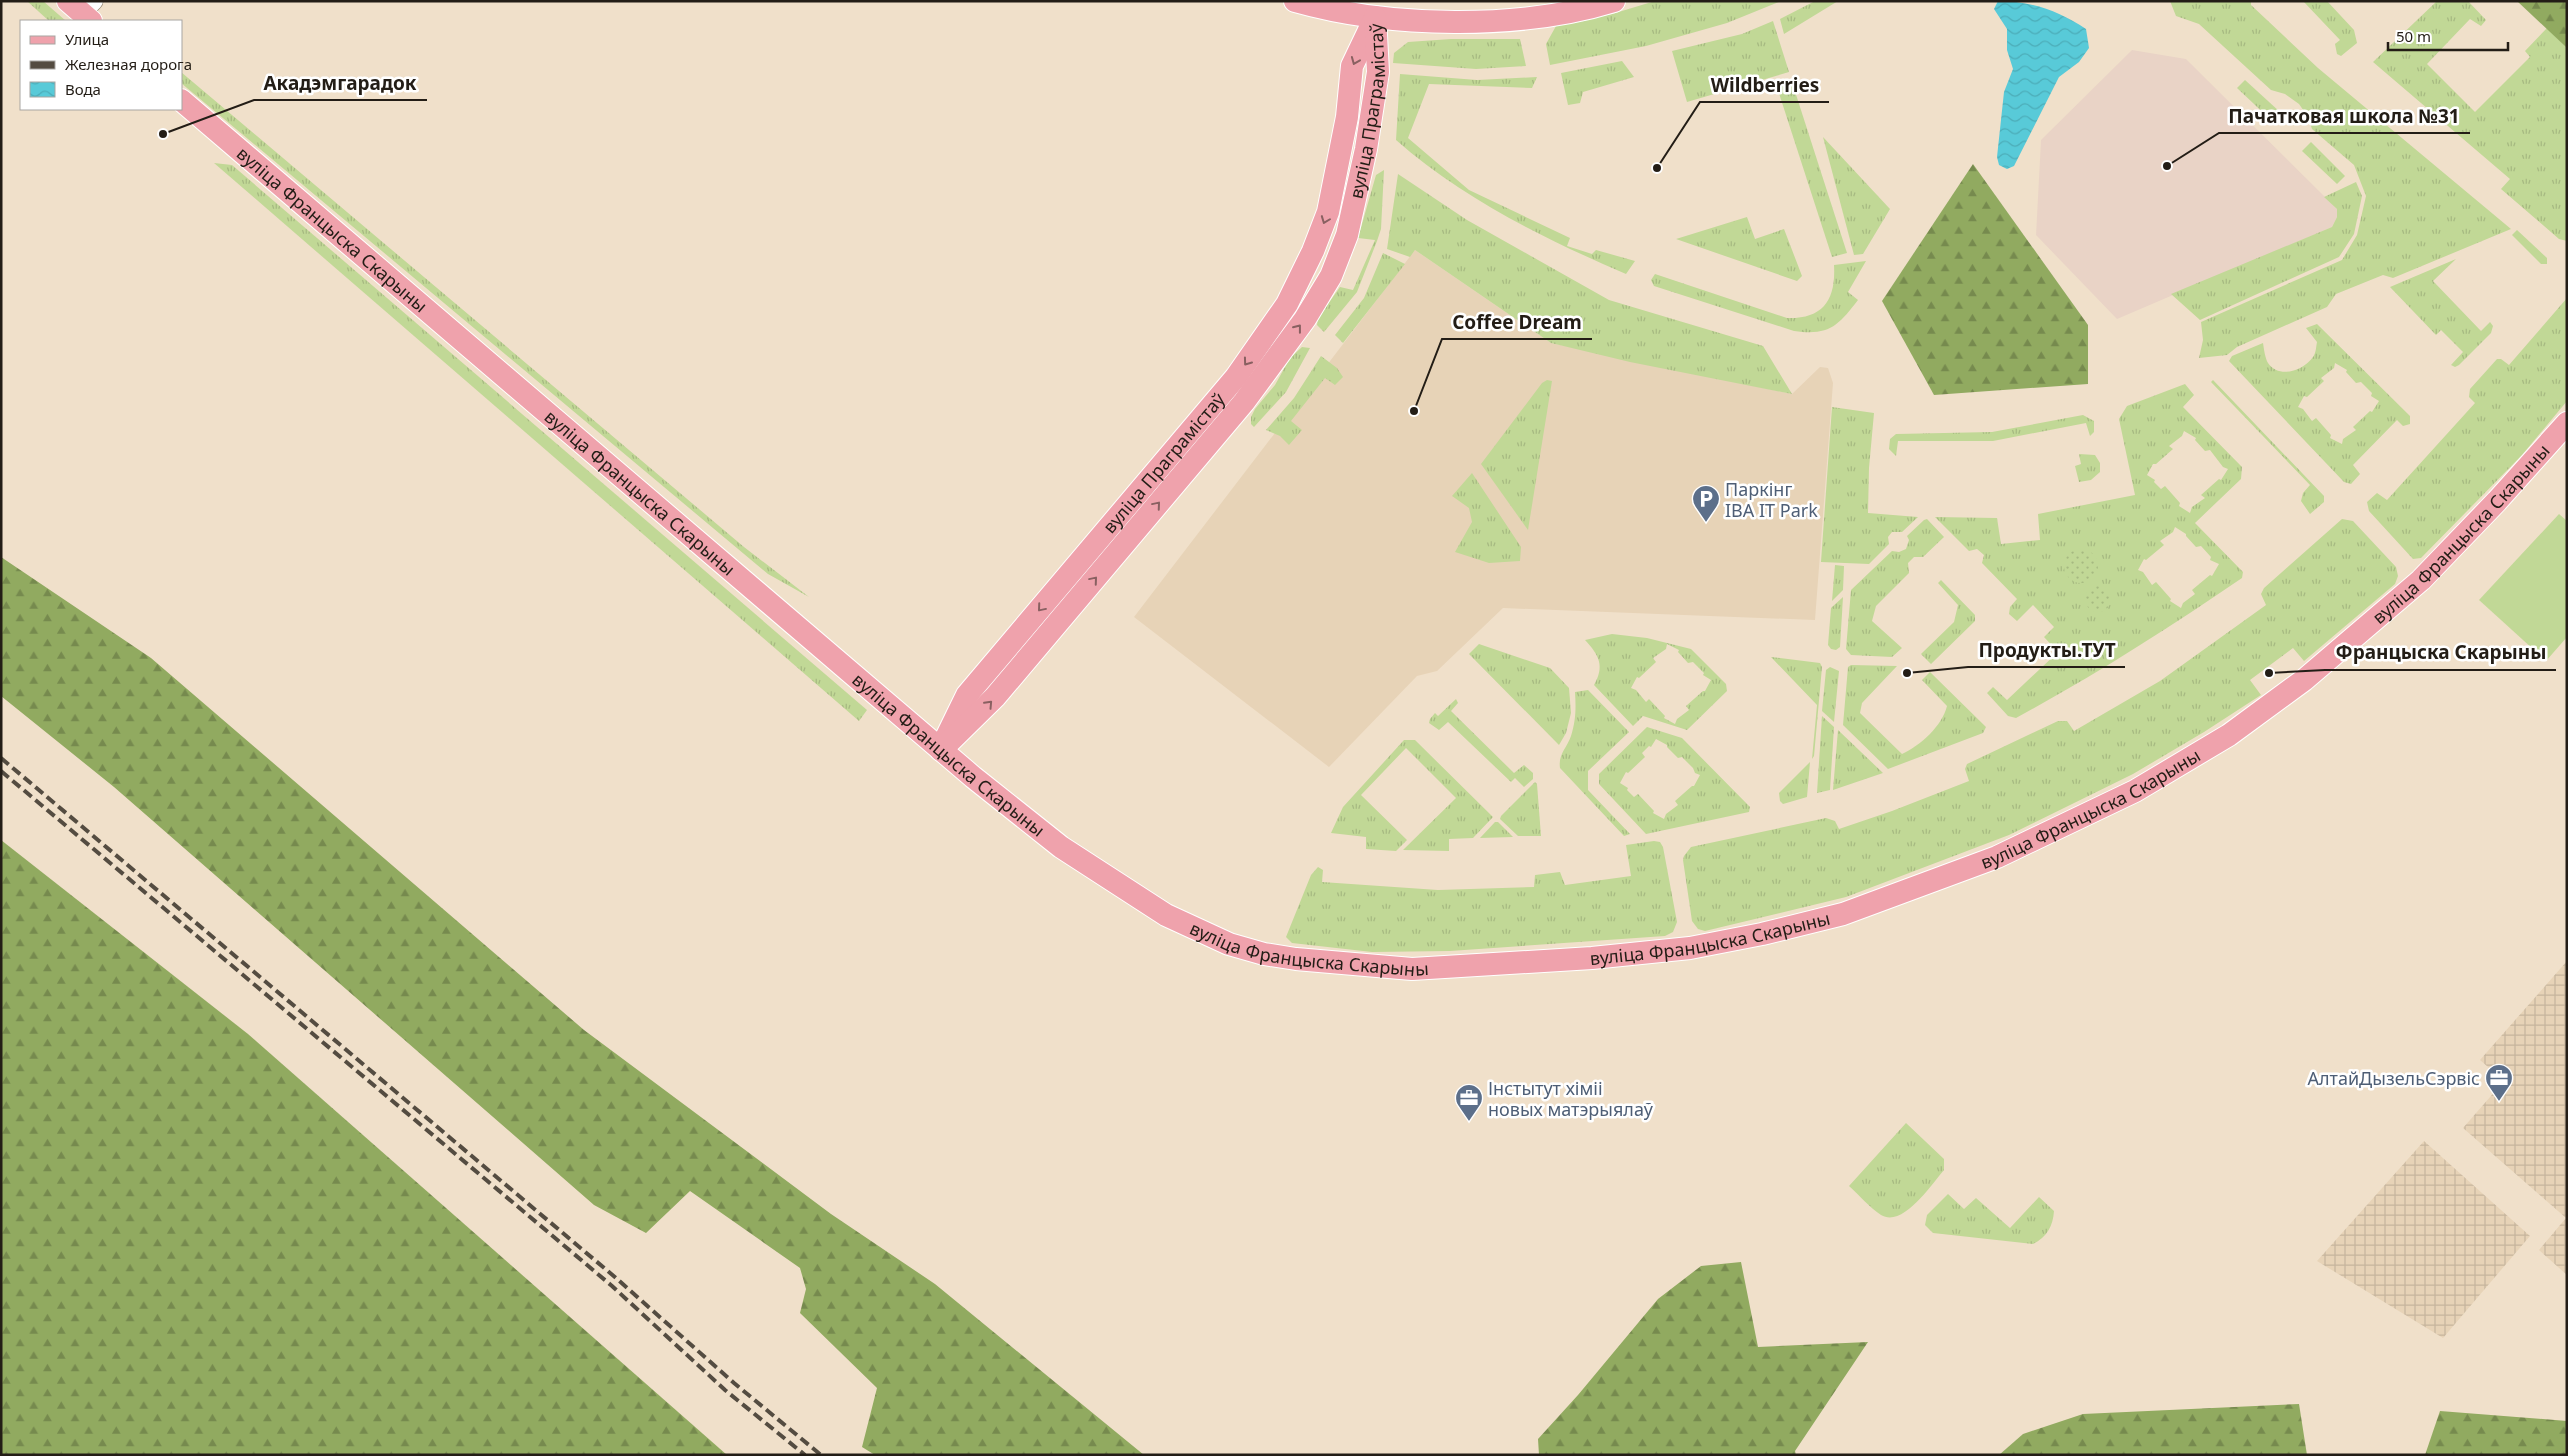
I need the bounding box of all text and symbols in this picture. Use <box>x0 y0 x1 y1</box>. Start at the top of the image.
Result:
legend <box>20 20 182 110</box>
scale bar <box>2388 20 2508 52</box>
street label: вуліца Праграмістаў <box>1343 22 1390 201</box>
text: 50 m <box>2396 26 2431 46</box>
text: Улица <box>65 29 109 49</box>
text: Железная дорога <box>65 54 192 74</box>
one-way arrow <box>1351 56 1361 65</box>
callout: Акадэмгарадок <box>254 66 427 100</box>
callout: Wildberries <box>1700 68 1829 102</box>
text: Акадэмгарадок <box>263 70 417 96</box>
text: Wildberries <box>1711 72 1819 98</box>
text: Вода <box>65 79 101 99</box>
callout: Пачатковая школа №31 <box>2219 99 2470 133</box>
text: Пачатковая школа №31 <box>2228 103 2460 129</box>
street label: вуліца Францыска Скарыны <box>232 141 433 318</box>
one-way arrow <box>1321 215 1331 224</box>
callout: Coffee Dream <box>1442 305 1592 339</box>
text: Coffee Dream <box>1452 309 1582 335</box>
one-way arrow <box>1293 325 1301 334</box>
one-way arrow <box>1244 356 1253 366</box>
street label: вуліца Праграмістаў <box>1097 387 1230 538</box>
street label: вуліца Францыска Скарыны <box>540 404 740 581</box>
street label: вуліца Францыска Скарыны <box>2367 439 2555 629</box>
place label: Паркінг IBA IT Park <box>1725 477 1818 522</box>
parking icon: Паркінг IBA IT Park <box>1691 484 1721 523</box>
one-way arrow <box>1151 502 1160 511</box>
one-way arrow <box>1088 576 1097 585</box>
one-way arrow <box>1037 603 1046 612</box>
callout: Продукты.ТУТ <box>1968 633 2125 667</box>
callout: Францыска Скарыны <box>2325 636 2556 670</box>
text: Продукты.ТУТ <box>1978 637 2116 663</box>
text: Францыска Скарыны <box>2336 639 2547 665</box>
street label: вуліца Францыска Скарыны <box>848 667 1050 842</box>
one-way arrow <box>983 700 992 709</box>
street label: вуліца Францыска Скарыны <box>1977 743 2205 874</box>
street label: вуліца Францыска Скарыны <box>1589 906 1832 970</box>
street label: вуліца Францыска Скарыны <box>1186 916 1429 981</box>
office icon: АлтайДызельСэрвіс <box>2484 1063 2514 1102</box>
place label: АлтайДызельСэрвіс <box>2308 1066 2480 1090</box>
place label: Інстытут хіміі новых матэрыялаў <box>1488 1076 1654 1121</box>
office icon: Інстытут хіміі новых матэрыялаў <box>1454 1083 1484 1122</box>

